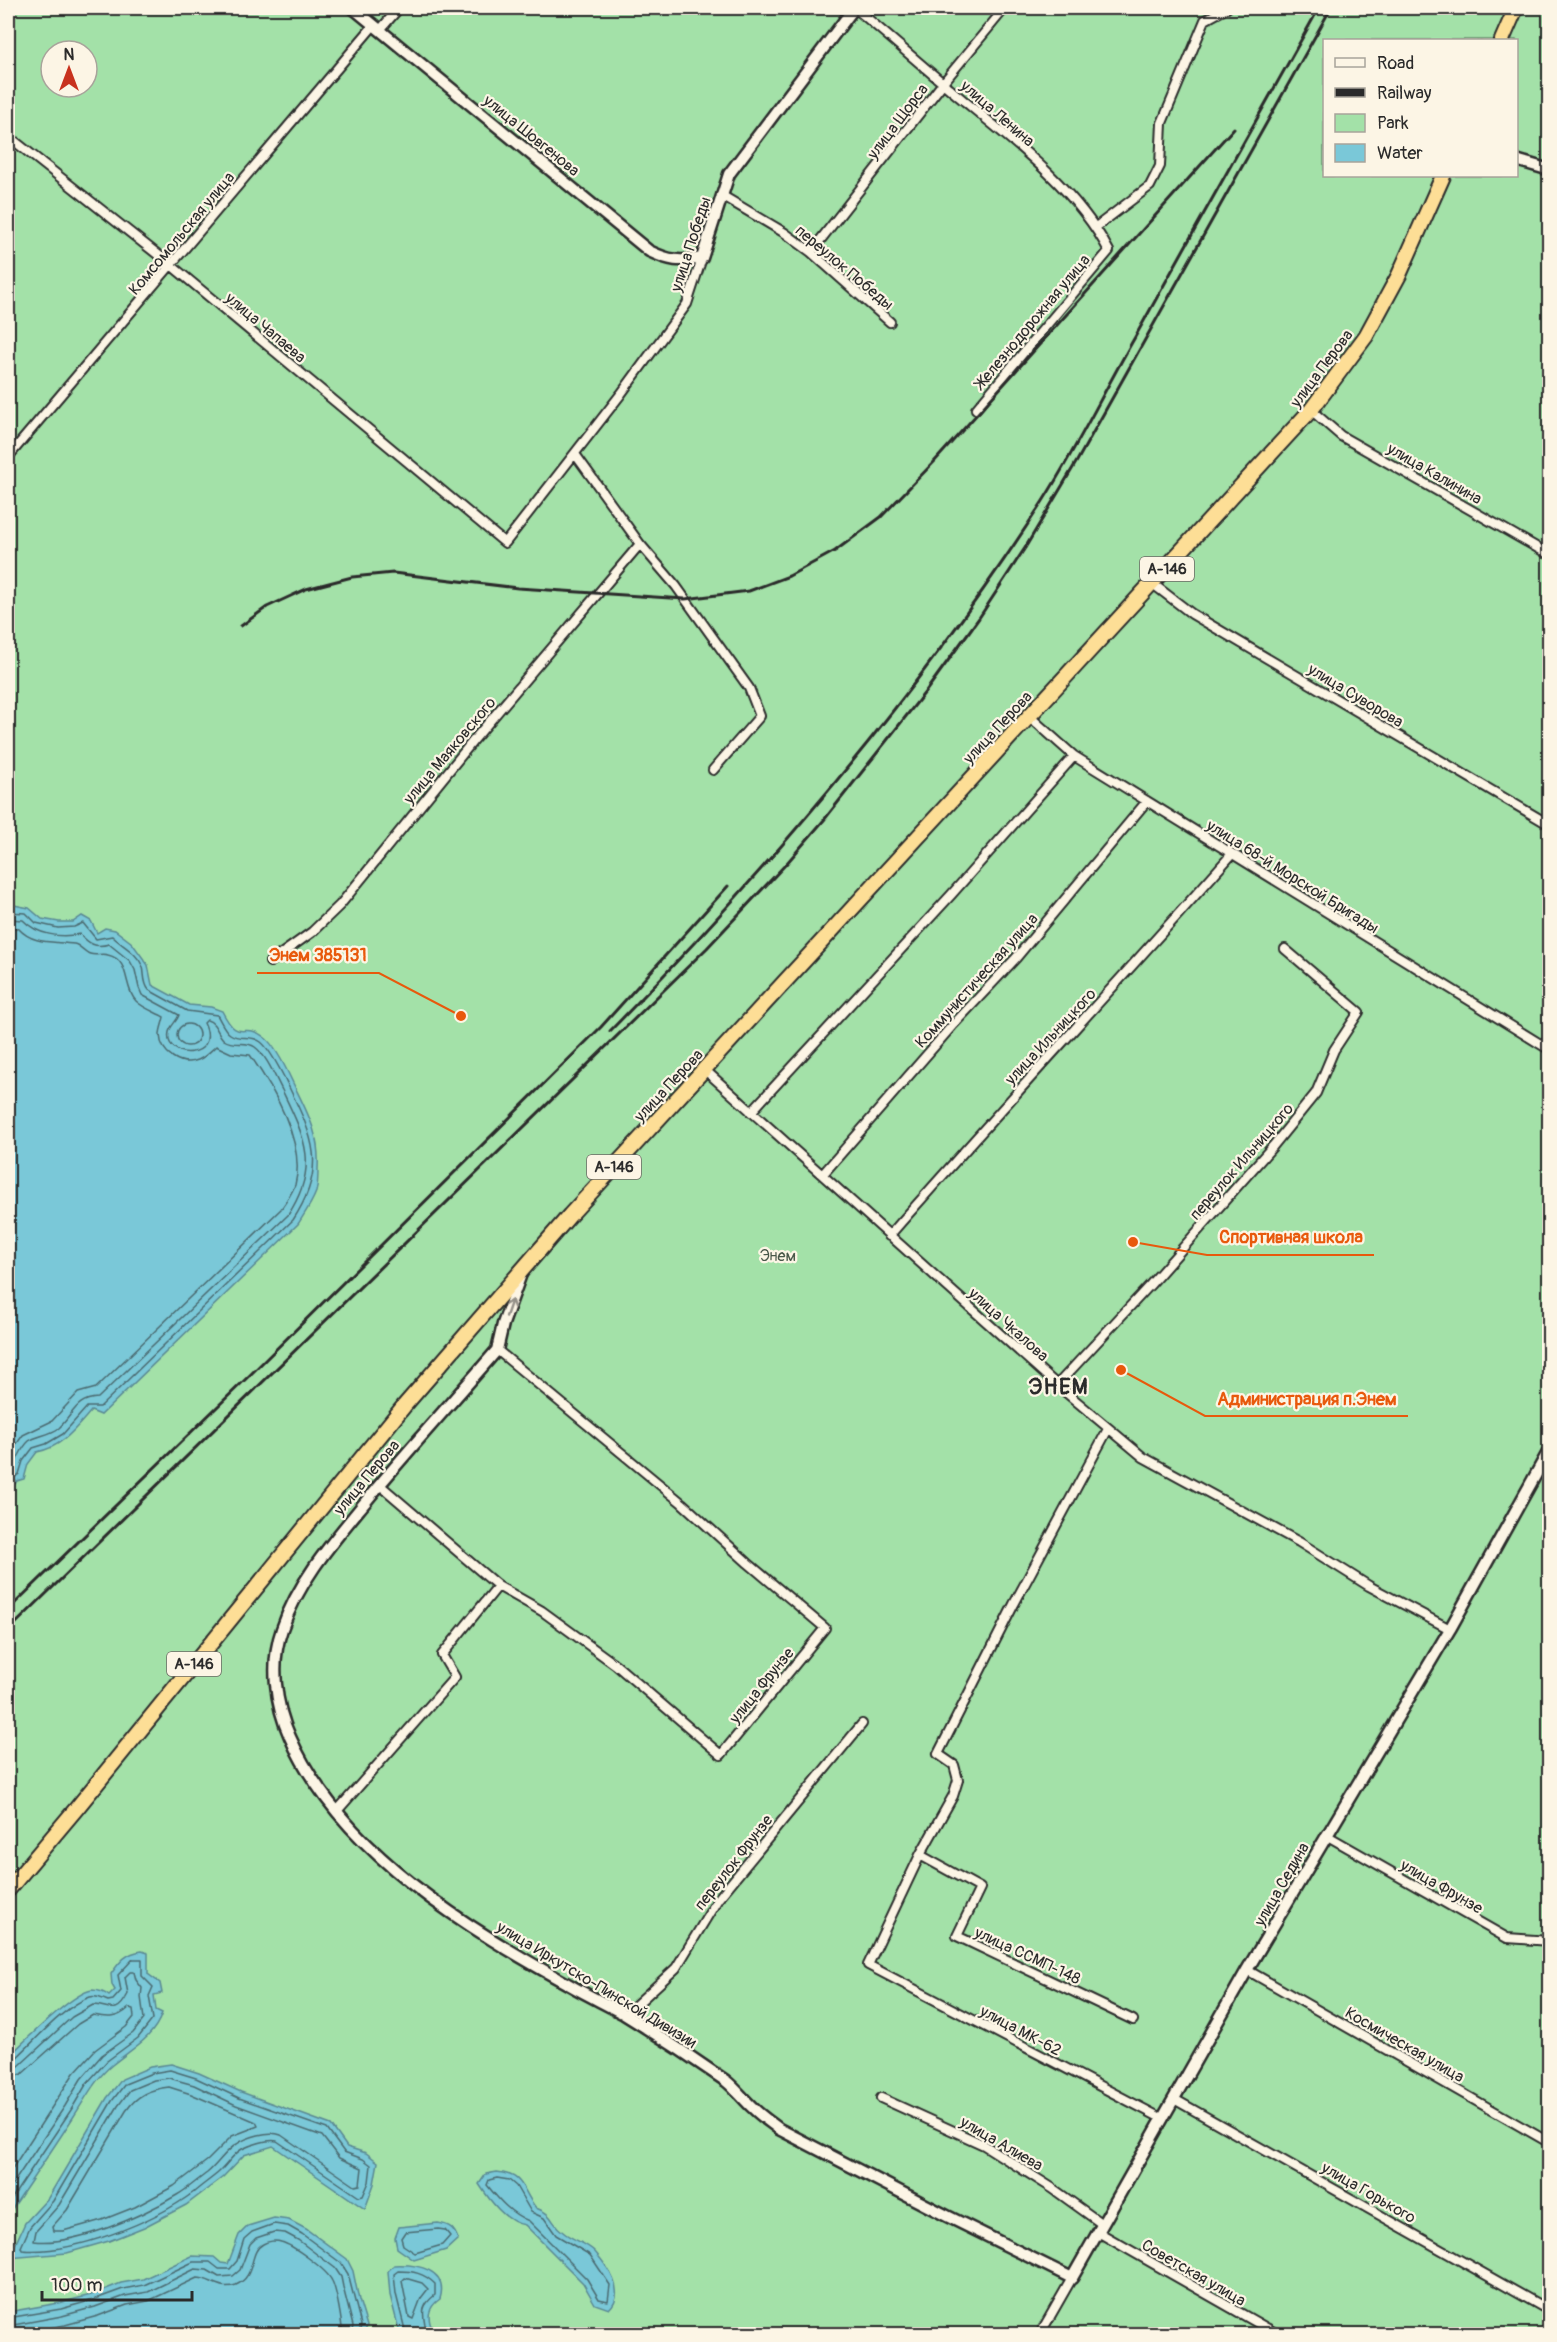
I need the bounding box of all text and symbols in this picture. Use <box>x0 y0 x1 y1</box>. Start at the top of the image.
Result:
north arrow <box>39 39 99 99</box>
legend <box>1323 39 1518 177</box>
text: N <box>64 45 75 65</box>
text: Road <box>1377 52 1414 75</box>
street label: улица Ленина <box>956 76 1038 151</box>
street label: улица Щорса <box>862 80 933 164</box>
text: Railway <box>1377 82 1432 105</box>
street label: улица Шовгенова <box>478 90 584 181</box>
text: Park <box>1377 112 1409 135</box>
text: Water <box>1377 142 1423 165</box>
street label: Комсомольская улица <box>124 168 239 299</box>
street label: улица Победы <box>666 194 716 295</box>
street label: переулок Победы <box>791 221 898 315</box>
street label: Железнодорожная улица <box>969 251 1095 395</box>
street label: улица Чапаева <box>220 288 310 367</box>
street label: улица Перова <box>1285 326 1358 412</box>
street label: улица Калинина <box>1383 438 1485 509</box>
road number: А-146 <box>1140 557 1194 581</box>
street label: улица Суворова <box>1303 659 1407 732</box>
street label: улица Перова <box>958 687 1037 769</box>
street label: улица Маяковского <box>399 693 501 809</box>
street label: улица 68-й Морской Бригады <box>1202 815 1382 938</box>
street label: Коммунистическая улица <box>911 909 1043 1052</box>
callout: Энем 385131 <box>257 937 379 973</box>
text: Энем 385131 <box>269 944 367 967</box>
street label: улица Ильницкого <box>1000 984 1101 1090</box>
street label: улица Перова <box>629 1045 708 1127</box>
street label: переулок Ильницкого <box>1186 1099 1298 1224</box>
road number: А-146 <box>587 1155 641 1179</box>
callout: Спортивная школа <box>1207 1219 1374 1255</box>
text: Спортивная школа <box>1219 1226 1363 1249</box>
park label: Энем <box>760 1246 796 1266</box>
street label: улица Чкалова <box>963 1283 1053 1366</box>
one-way arrow <box>504 1298 515 1317</box>
district label: ЭНЕМ <box>1029 1373 1089 1401</box>
callout: Администрация п.Энем <box>1205 1380 1408 1416</box>
text: Администрация п.Энем <box>1217 1388 1397 1411</box>
street label: улица Перова <box>329 1436 404 1520</box>
street label: улица Фрунзе <box>724 1644 799 1728</box>
road number: А-146 <box>167 1652 221 1676</box>
street label: переулок Фрунзе <box>690 1811 777 1914</box>
street label: улица Седина <box>1249 1839 1314 1931</box>
street label: улица Фрунзе <box>1396 1855 1486 1919</box>
street label: улица Иркутско-Пинской Дивизии <box>492 1917 700 2053</box>
street label: улица ССМП-148 <box>971 1922 1084 1989</box>
street label: улица МК-62 <box>976 2001 1065 2061</box>
street label: Космическая улица <box>1341 2003 1468 2087</box>
street label: улица Алиева <box>956 2112 1047 2176</box>
street label: улица Горького <box>1317 2157 1419 2228</box>
street label: Советская улица <box>1138 2235 1249 2311</box>
scale bar <box>42 2264 192 2302</box>
text: 100 m <box>51 2274 103 2297</box>

